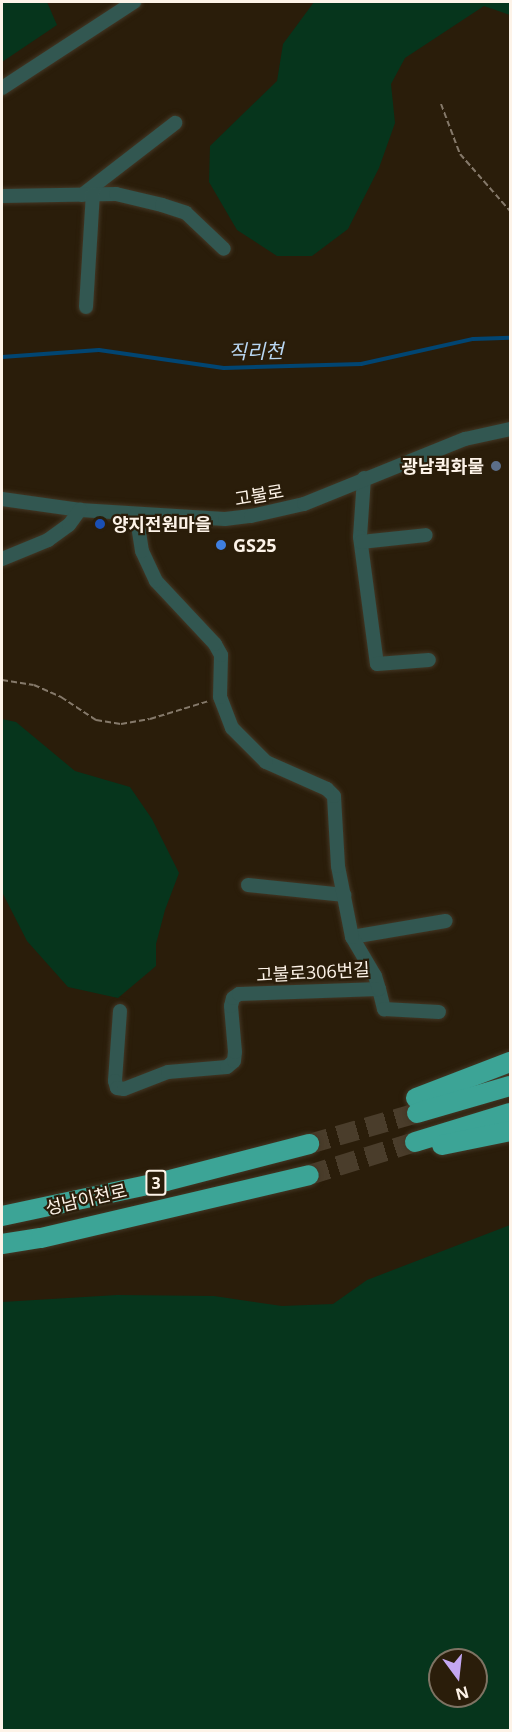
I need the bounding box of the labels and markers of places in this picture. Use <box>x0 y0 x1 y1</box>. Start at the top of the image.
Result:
place label: 광남퀵화물 <box>401 455 484 477</box>
marker: 광남퀵화물 <box>489 459 503 473</box>
place label: 양지전원마을 <box>112 513 211 535</box>
marker: 양지전원마을 <box>93 517 107 531</box>
place label: GS25 <box>233 534 277 556</box>
marker: GS25 <box>214 538 228 552</box>

